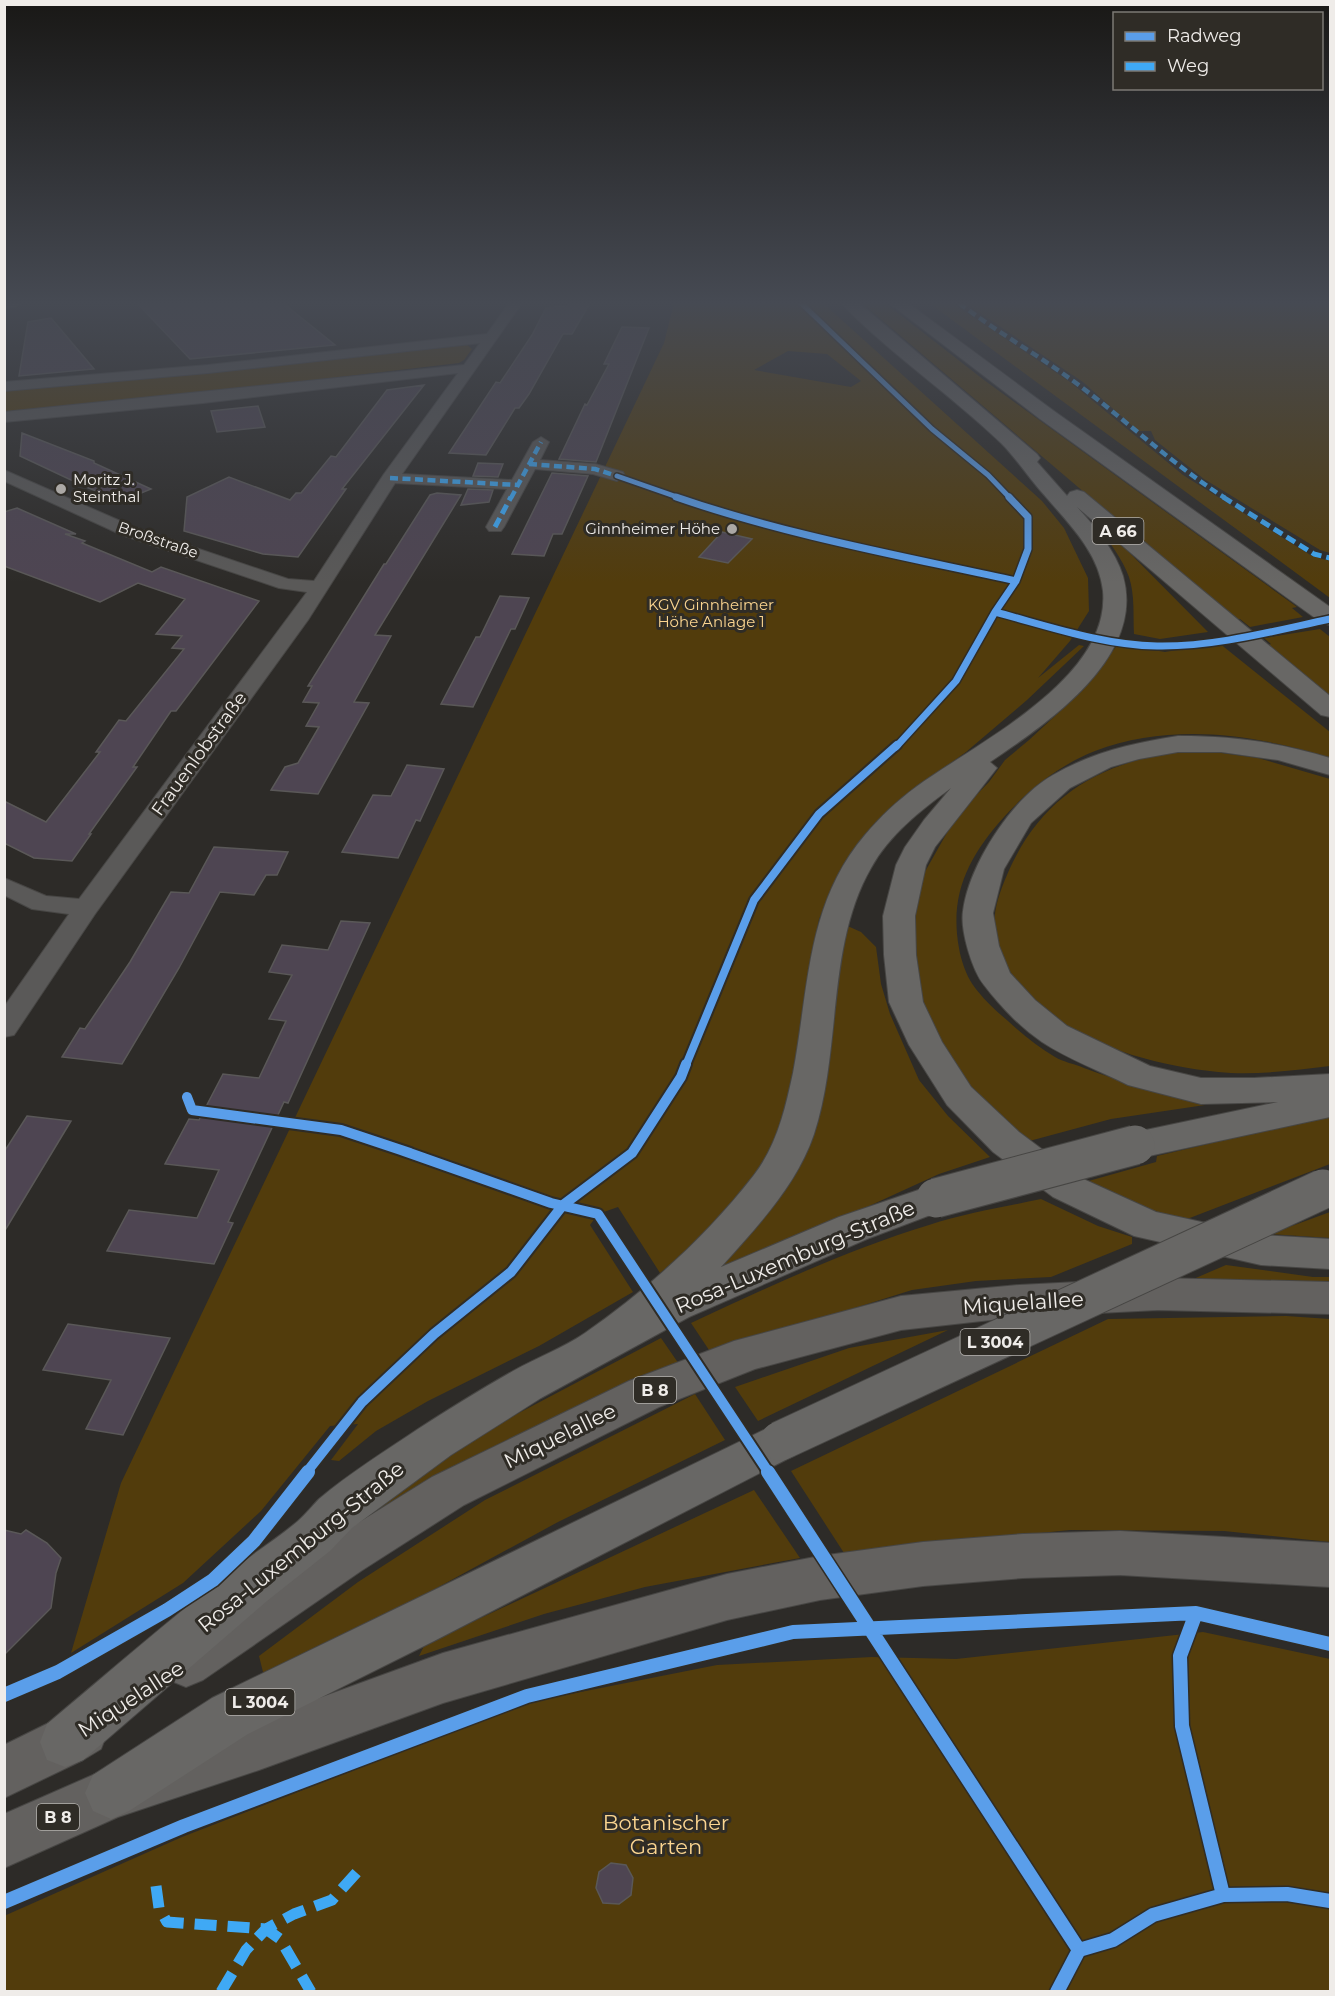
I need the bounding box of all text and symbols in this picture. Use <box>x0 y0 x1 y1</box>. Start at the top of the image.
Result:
legend <box>1113 12 1323 90</box>
text: Radweg <box>1167 25 1242 47</box>
text: Weg <box>1167 55 1209 77</box>
place label: Moritz J. Steinthal <box>73 470 140 506</box>
marker: Moritz J. Steinthal <box>54 482 68 496</box>
street label: Broßstraße <box>116 517 201 562</box>
road number: A 66 <box>1092 518 1144 544</box>
place label: Ginnheimer Höhe <box>585 519 720 538</box>
marker: Ginnheimer Höhe <box>725 522 739 536</box>
park label: KGV Ginnheimer Höhe Anlage 1 <box>648 595 774 631</box>
street label: Frauenlobstraße <box>147 688 251 820</box>
street label: Rosa-Luxemburg-Straße <box>671 1195 918 1318</box>
street label: Miquelallee <box>962 1286 1084 1319</box>
road number: L 3004 <box>960 1329 1030 1355</box>
road number: B 8 <box>634 1377 676 1403</box>
street label: Miquelallee <box>500 1398 620 1473</box>
street label: Rosa-Luxemburg-Straße <box>193 1456 409 1637</box>
street label: Miquelallee <box>73 1655 188 1742</box>
road number: L 3004 <box>226 1689 294 1715</box>
road number: B 8 <box>37 1804 79 1830</box>
park label: Botanischer Garten <box>603 1810 729 1859</box>

